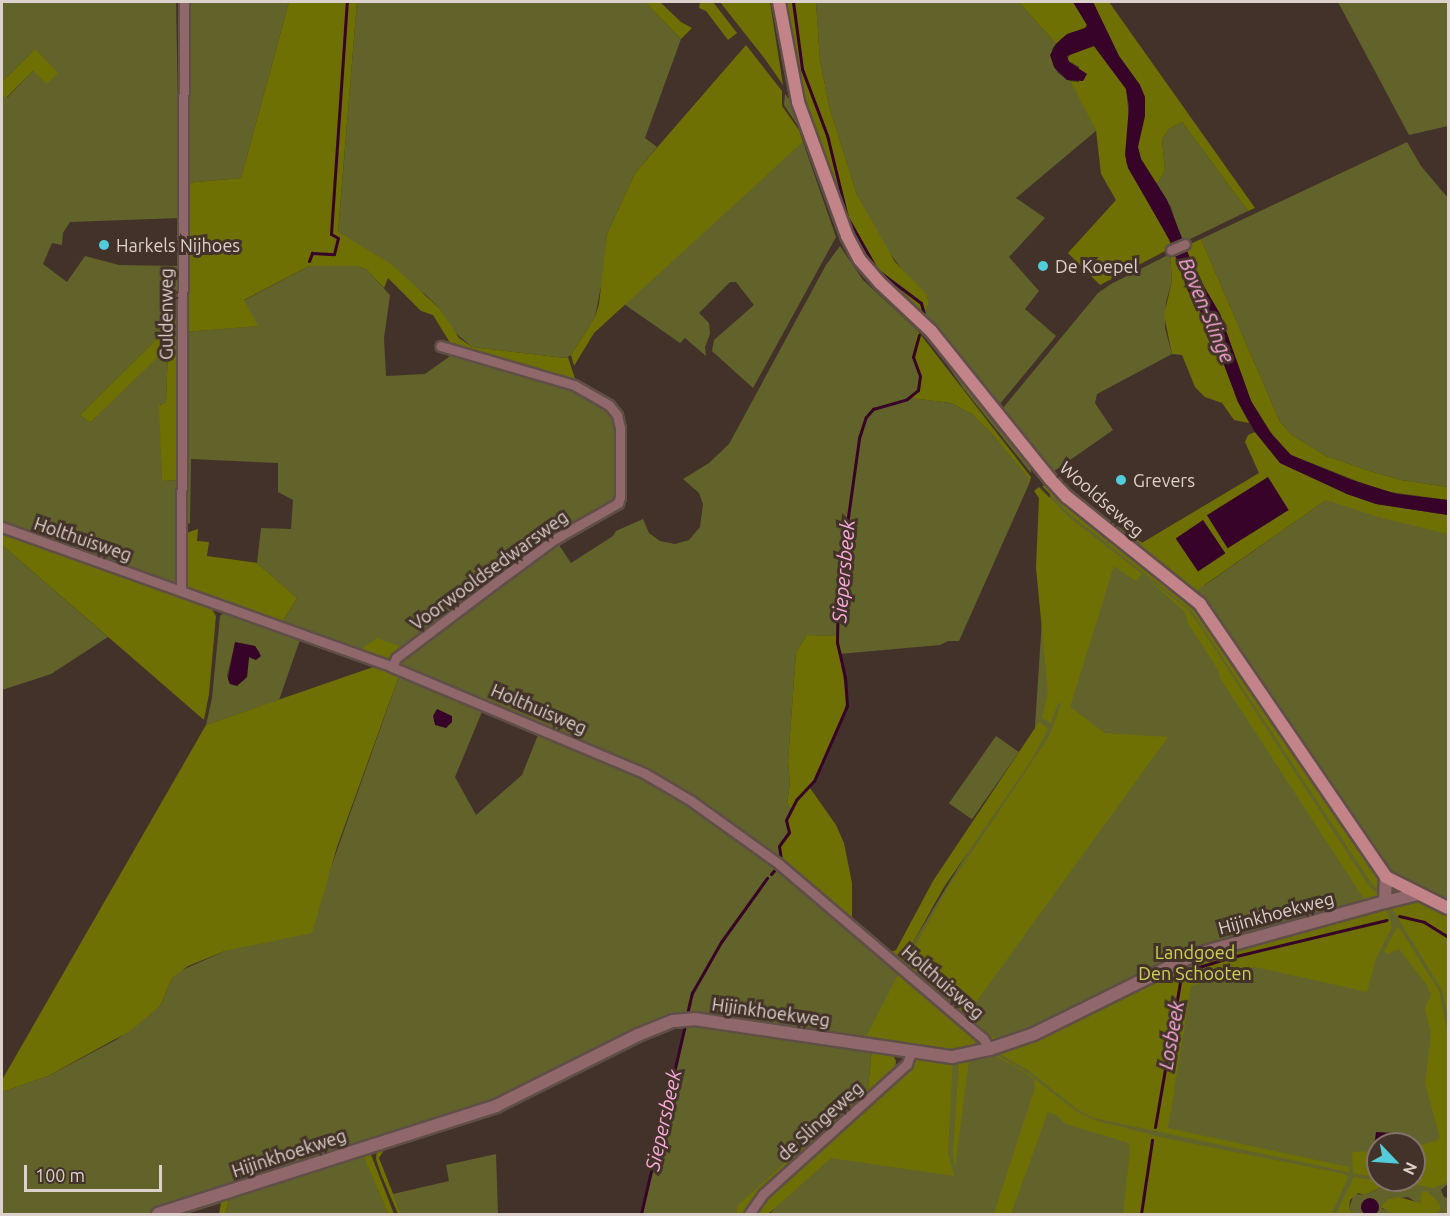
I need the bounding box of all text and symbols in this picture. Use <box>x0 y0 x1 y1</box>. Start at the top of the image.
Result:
place label: Harkels Nijhoes <box>116 234 240 256</box>
marker: Harkels Nijhoes <box>97 238 111 252</box>
water label: Boven-Slinge <box>1174 254 1240 366</box>
place label: De Koepel <box>1055 255 1138 277</box>
marker: De Koepel <box>1036 259 1050 273</box>
street label: Guldenweg <box>155 268 177 360</box>
street label: Wooldseweg <box>1055 457 1149 541</box>
place label: Grevers <box>1133 469 1195 491</box>
marker: Grevers <box>1114 473 1128 487</box>
street label: Voorwooldsedwarsweg <box>406 506 572 634</box>
street label: Holthuisweg <box>31 512 135 566</box>
water label: Siepersbeek <box>827 518 859 624</box>
street label: Holthuisweg <box>488 679 590 739</box>
street label: Hijinkhoekweg <box>1216 887 1336 939</box>
street label: Holthuisweg <box>897 940 989 1024</box>
park label: Landgoed Den Schooten <box>1138 942 1252 984</box>
street label: Hijinkhoekweg <box>711 993 831 1031</box>
water label: Losbeek <box>1153 999 1189 1071</box>
water label: Siepersbeek <box>640 1067 686 1173</box>
street label: de Slingeweg <box>773 1077 867 1165</box>
street label: Hijinkhoekweg <box>229 1124 349 1182</box>
north arrow <box>1366 1132 1426 1192</box>
scale bar <box>27 1153 165 1191</box>
text: N <box>1400 1160 1421 1178</box>
text: 100 m <box>35 1165 85 1185</box>

